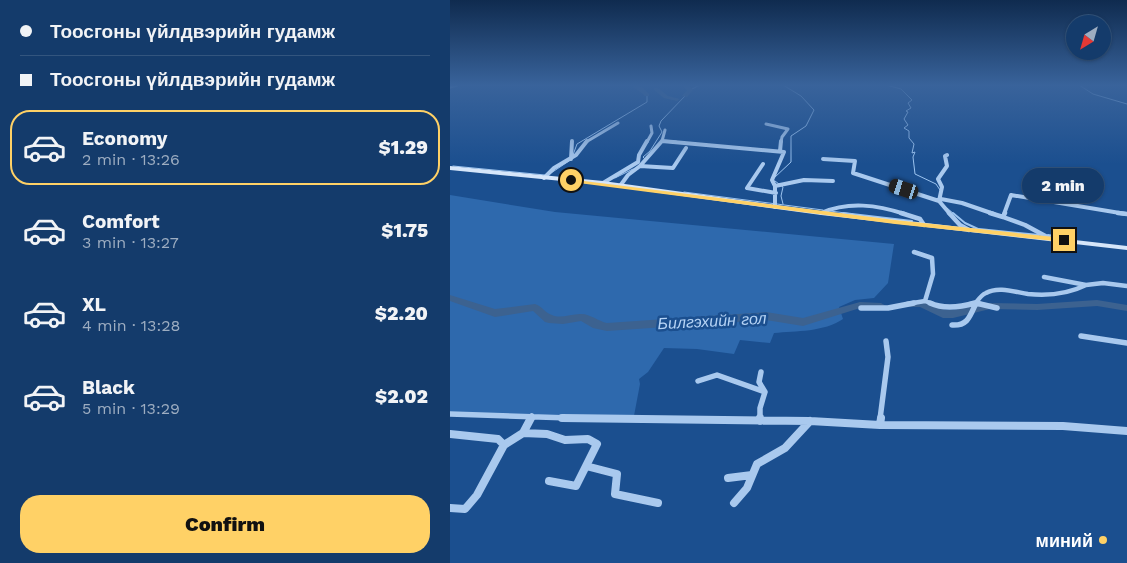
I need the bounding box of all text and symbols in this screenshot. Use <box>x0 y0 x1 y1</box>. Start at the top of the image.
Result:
north arrow <box>1066 15 1111 60</box>
map controls <box>1066 15 1111 60</box>
text: Тоосгоны үйлдвэрийн гудамж <box>50 20 335 43</box>
text: Тоосгоны үйлдвэрийн гудамж <box>50 68 335 91</box>
icon: car <box>22 125 67 170</box>
text: Economy <box>82 127 167 150</box>
text: $1.29 <box>378 136 428 159</box>
text: 2 min · 13:26 <box>82 150 180 169</box>
callout: 2 min <box>1023 168 1105 202</box>
route start <box>560 169 582 191</box>
text: 2 min <box>1041 176 1085 195</box>
car <box>887 177 920 201</box>
icon: car <box>22 208 67 253</box>
text: Comfort <box>82 210 160 233</box>
text: $1.75 <box>381 219 428 242</box>
route end <box>1053 229 1075 251</box>
text: 3 min · 13:27 <box>82 233 179 252</box>
icon: car <box>22 291 67 336</box>
text: XL <box>82 293 106 316</box>
text: $2.20 <box>375 302 428 325</box>
water label: Билгэхийн гол <box>657 309 767 333</box>
text: 4 min · 13:28 <box>82 316 180 335</box>
icon: car <box>22 374 67 419</box>
text: Black <box>82 376 135 399</box>
text: $2.02 <box>375 385 428 408</box>
text: 5 min · 13:29 <box>82 399 180 418</box>
button: Confirm <box>20 495 430 553</box>
place label: миний <box>1036 530 1093 551</box>
marker: миний <box>1097 534 1109 546</box>

